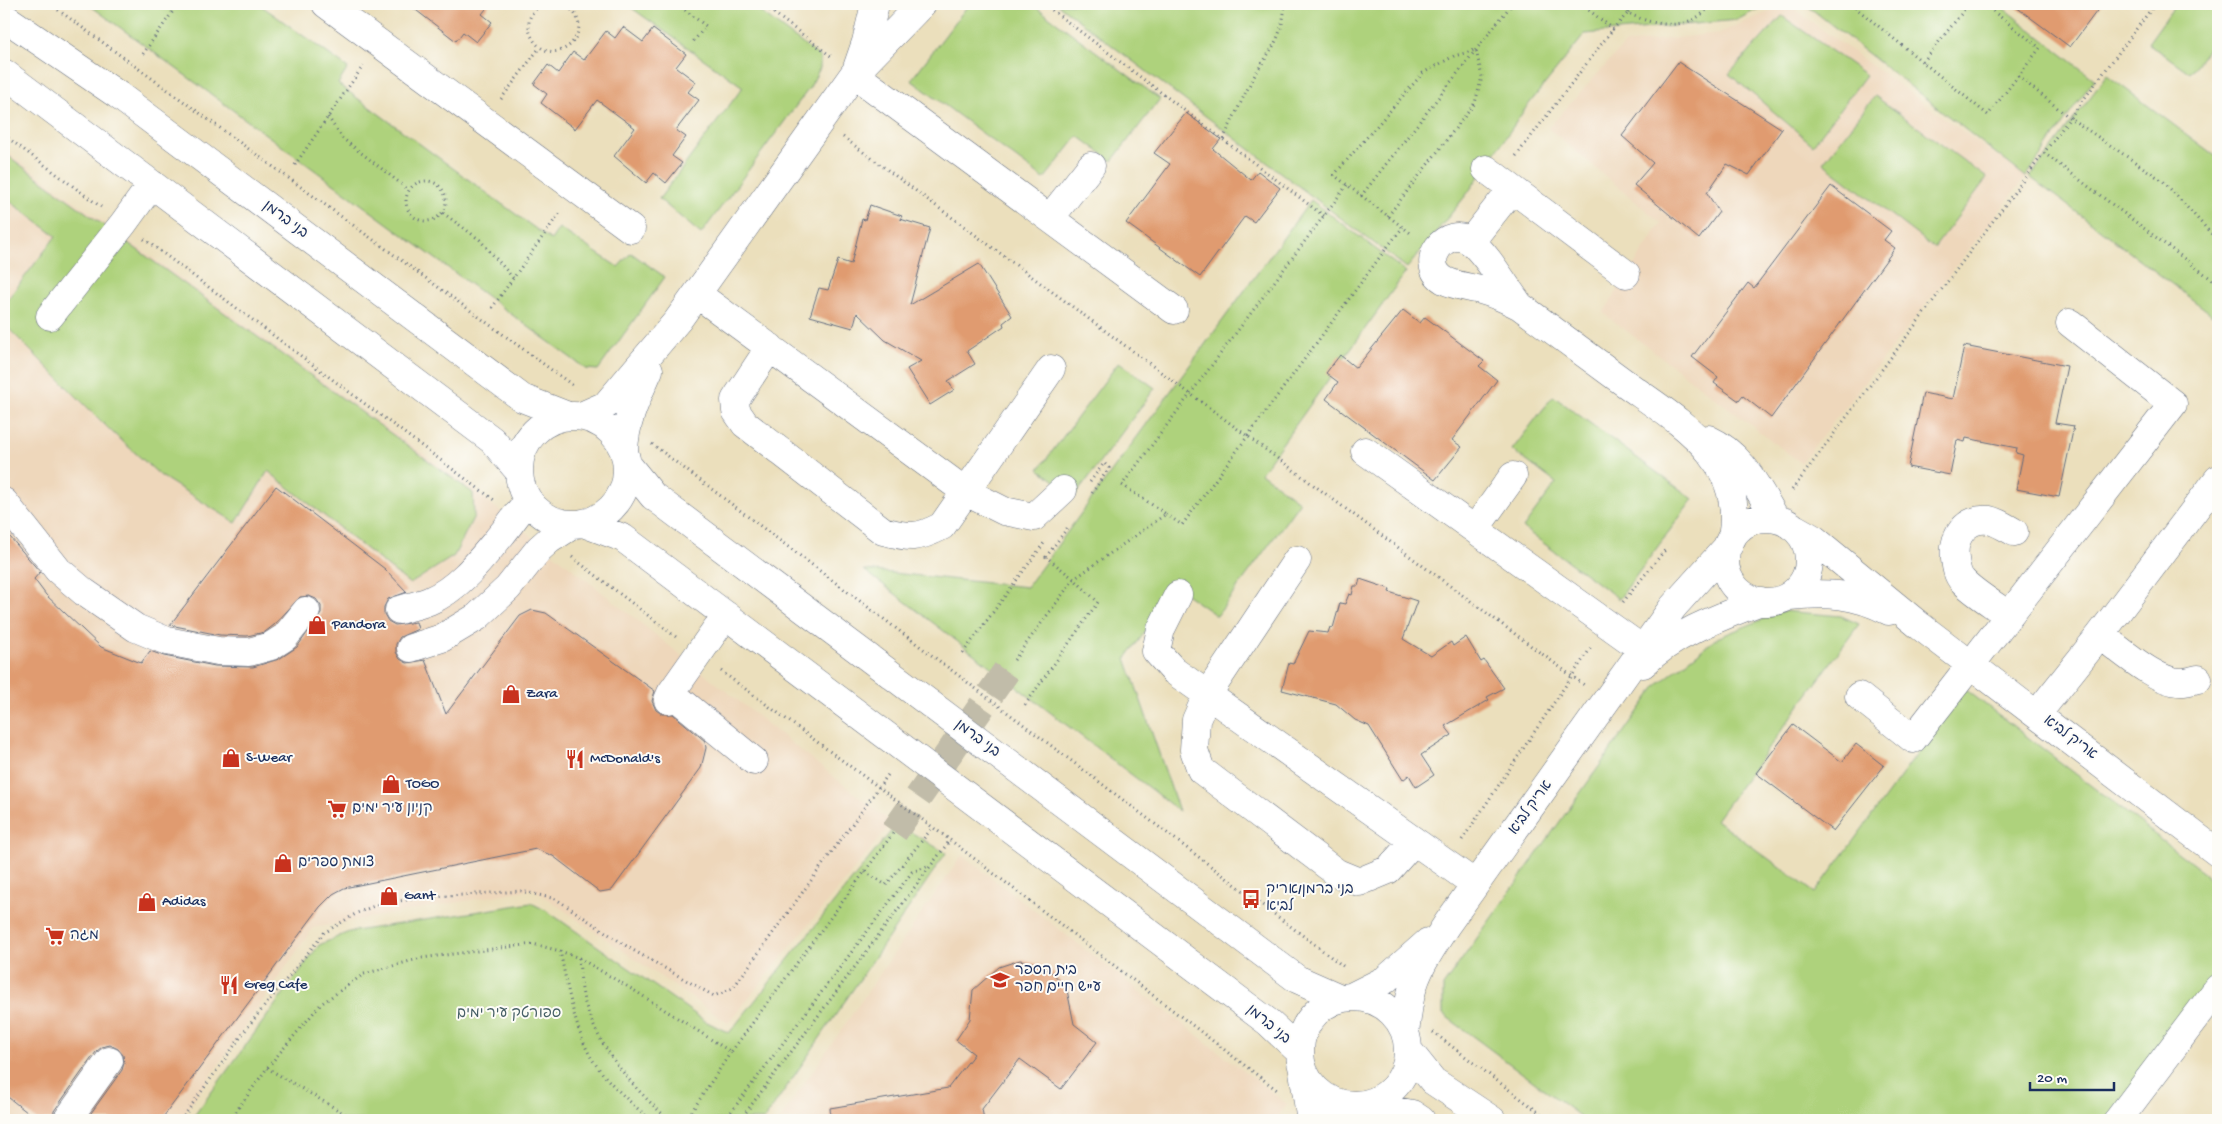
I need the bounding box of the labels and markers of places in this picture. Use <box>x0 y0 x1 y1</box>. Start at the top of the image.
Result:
shop icon: Pandora <box>306 614 328 636</box>
place label: Pandora <box>331 616 387 634</box>
shop icon: Zara <box>500 683 522 705</box>
place label: Zara <box>526 685 558 703</box>
shop icon: S-Wear <box>220 747 242 769</box>
restaurant icon: McDonald's <box>564 748 586 770</box>
place label: S-Wear <box>246 749 293 767</box>
place label: McDonald's <box>590 750 660 768</box>
shop icon: TOGO <box>380 773 402 795</box>
place label: TOGO <box>405 775 439 793</box>
supermarket icon: קניון עיר ימים <box>326 798 348 820</box>
place label: קניון עיר ימים <box>352 800 432 818</box>
shop icon: צומת ספרים <box>272 852 294 874</box>
place label: צומת ספרים <box>298 854 374 872</box>
place label: בני ברמן/אריק לביא <box>1266 881 1354 916</box>
shop icon: Gant <box>378 885 400 907</box>
place label: Gant <box>404 887 437 905</box>
bus stop icon: בני ברמן/אריק לביא <box>1240 888 1262 910</box>
shop icon: Adidas <box>136 891 158 913</box>
place label: Adidas <box>162 893 206 911</box>
supermarket icon: מגה <box>44 925 66 947</box>
place label: מגה <box>70 927 99 945</box>
place label: בית הספר ע"ש חיים חפר <box>1015 962 1101 997</box>
school or university icon: בית הספר ע"ש חיים חפר <box>989 969 1011 991</box>
restaurant icon: Greg Cafe <box>218 974 240 996</box>
place label: Greg Cafe <box>244 976 308 994</box>

